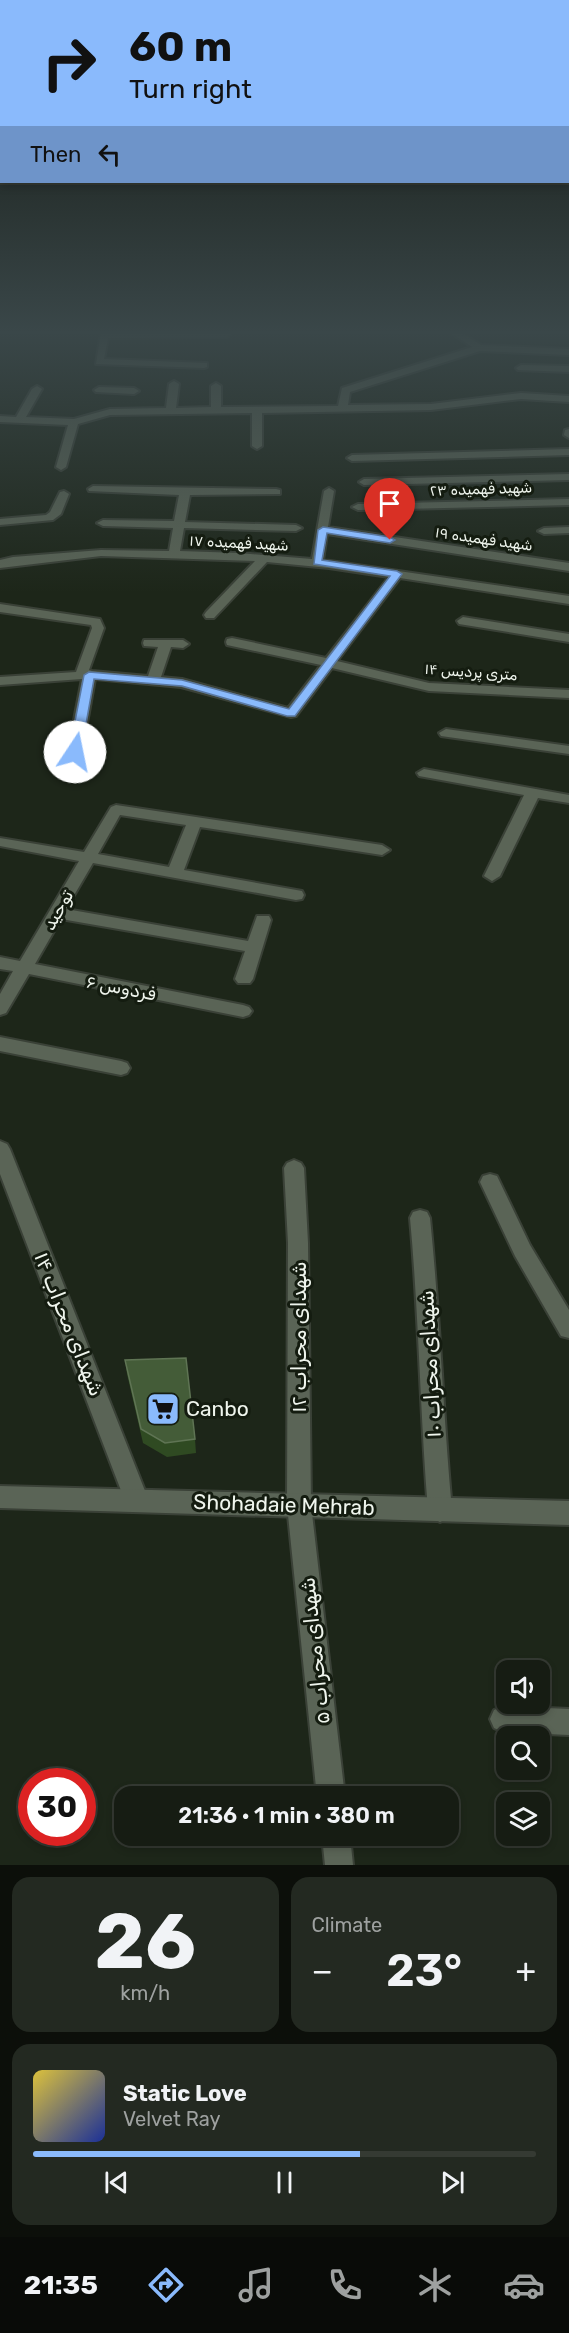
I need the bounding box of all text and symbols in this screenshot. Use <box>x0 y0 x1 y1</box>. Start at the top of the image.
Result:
text: 60 m <box>129 22 232 72</box>
icon: right <box>30 24 108 102</box>
text: Turn right <box>129 73 252 105</box>
icon: left <box>93 138 126 171</box>
text: Then <box>30 141 81 168</box>
pin <box>364 478 415 540</box>
street label: شهید فهمیده ۲۳ <box>429 478 533 500</box>
icon: arrive <box>373 487 406 520</box>
street label: شهید فهمیده ۱۹ <box>434 523 534 555</box>
street label: شهید فهمیده ۱۷ <box>189 531 289 555</box>
street label: ۱۴ متری پردیس <box>424 660 518 685</box>
position arrow <box>43 720 107 784</box>
street label: توحید <box>38 886 78 934</box>
street label: فردوس ۶ <box>84 970 158 1006</box>
street label: شهدای محراب ۱۴ <box>29 1248 110 1399</box>
street label: شهدای محراب ۱۲ <box>286 1261 311 1413</box>
street label: شهدای محراب ۱۰ <box>413 1290 446 1438</box>
supermarket icon: Canbo <box>145 1391 181 1427</box>
place label: Canbo <box>186 1396 249 1421</box>
street label: Shohadaie Mehrab <box>193 1489 375 1520</box>
street label: شهدای محراب ۵ <box>294 1576 335 1726</box>
map controls <box>496 1660 550 1846</box>
button: sound <box>496 1660 550 1714</box>
button: search <box>496 1726 550 1780</box>
speed limit sign: 30 <box>18 1768 96 1846</box>
button: layers <box>496 1792 550 1846</box>
text: 21:36 · 1 min · 380 m <box>178 1802 395 1829</box>
text: 26 <box>95 1895 196 1988</box>
text: Climate <box>312 1913 382 1937</box>
text: 23° <box>386 1944 462 1997</box>
text: − <box>312 1951 333 1990</box>
text: + <box>515 1951 536 1990</box>
text: km/h <box>120 1981 170 2005</box>
text: Static Love <box>123 2080 247 2107</box>
text: Velvet Ray <box>123 2107 221 2131</box>
icon: previous <box>100 2166 133 2199</box>
icon: pause <box>268 2166 301 2199</box>
icon: next <box>436 2166 469 2199</box>
icon: directions <box>145 2264 187 2306</box>
icon: music <box>235 2264 277 2306</box>
icon: phone <box>324 2264 366 2306</box>
icon: climate <box>414 2264 456 2306</box>
icon: car <box>503 2264 545 2306</box>
text: 21:35 <box>24 2269 98 2301</box>

